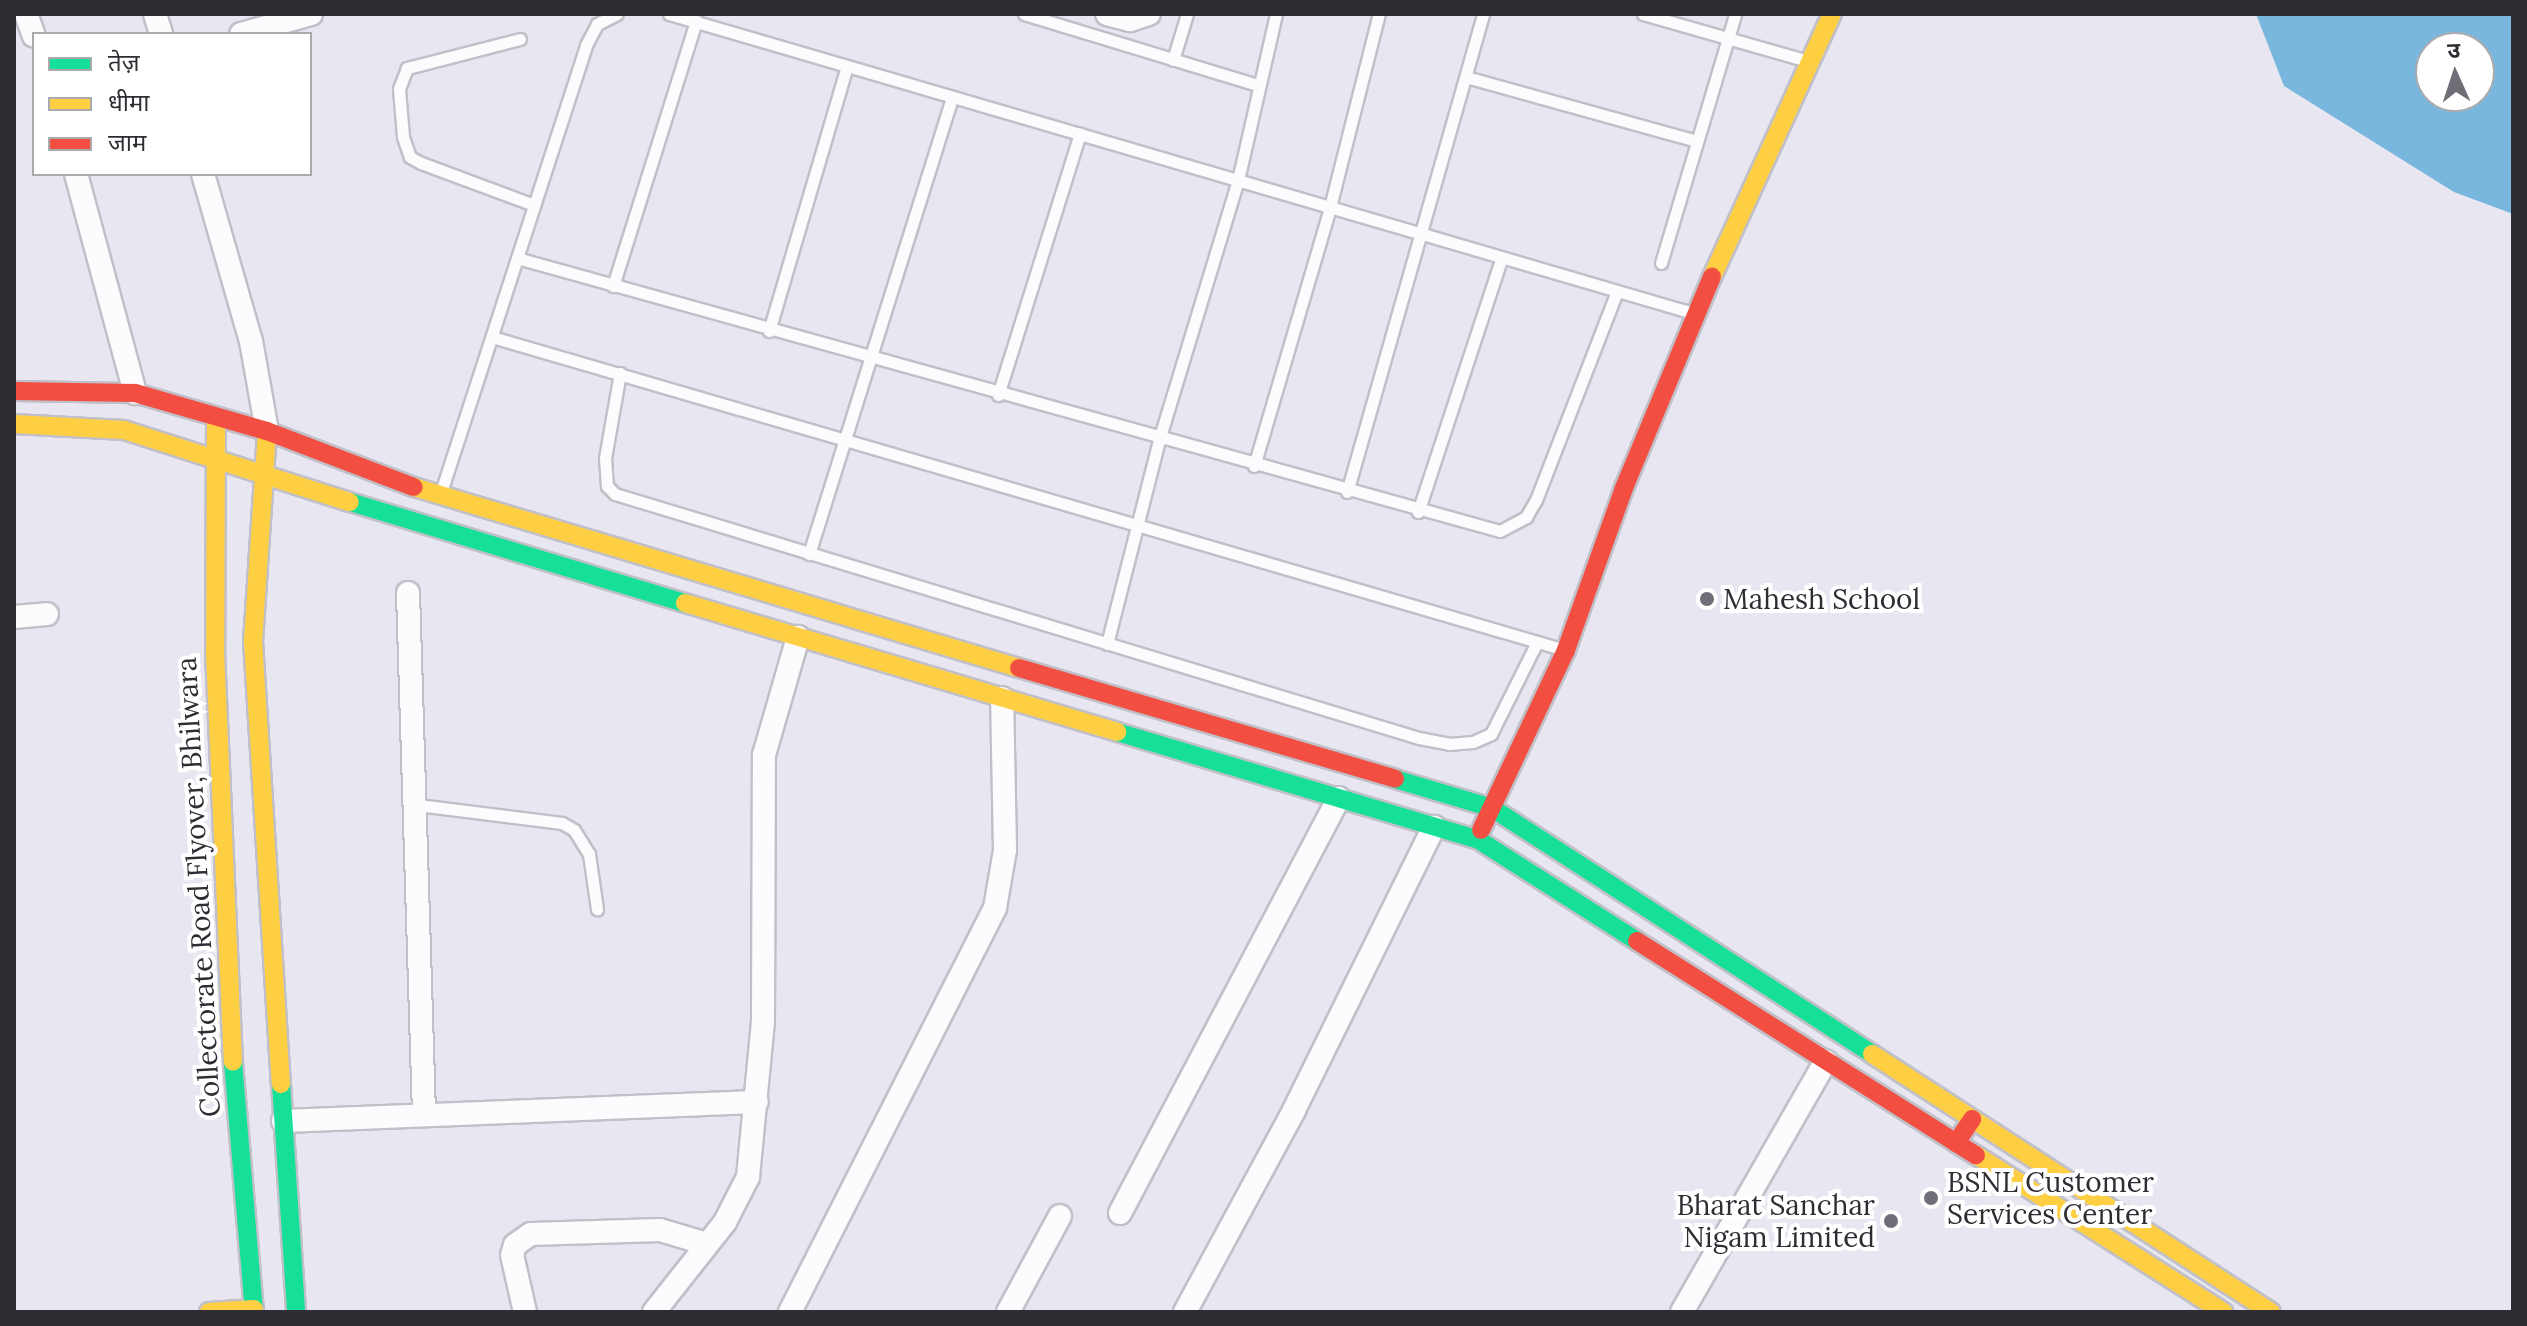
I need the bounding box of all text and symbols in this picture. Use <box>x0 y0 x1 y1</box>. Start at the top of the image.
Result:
legend <box>32 32 312 176</box>
north arrow <box>2415 32 2495 112</box>
text: उ <box>2447 36 2461 64</box>
text: तेज़ <box>108 47 140 78</box>
text: धीमा <box>108 87 150 118</box>
text: जाम <box>108 127 146 158</box>
place label: Mahesh School <box>1723 582 1920 616</box>
marker: Mahesh School <box>1698 590 1716 608</box>
street label: Collectorate Road Flyover, Bhilwara <box>169 656 227 1118</box>
place label: BSNL Customer Services Center <box>1947 1165 2154 1231</box>
place label: Bharat Sanchar Nigam Limited <box>1677 1188 1875 1254</box>
marker: BSNL Customer Services Center <box>1922 1189 1940 1207</box>
marker: Bharat Sanchar Nigam Limited <box>1882 1212 1900 1230</box>

